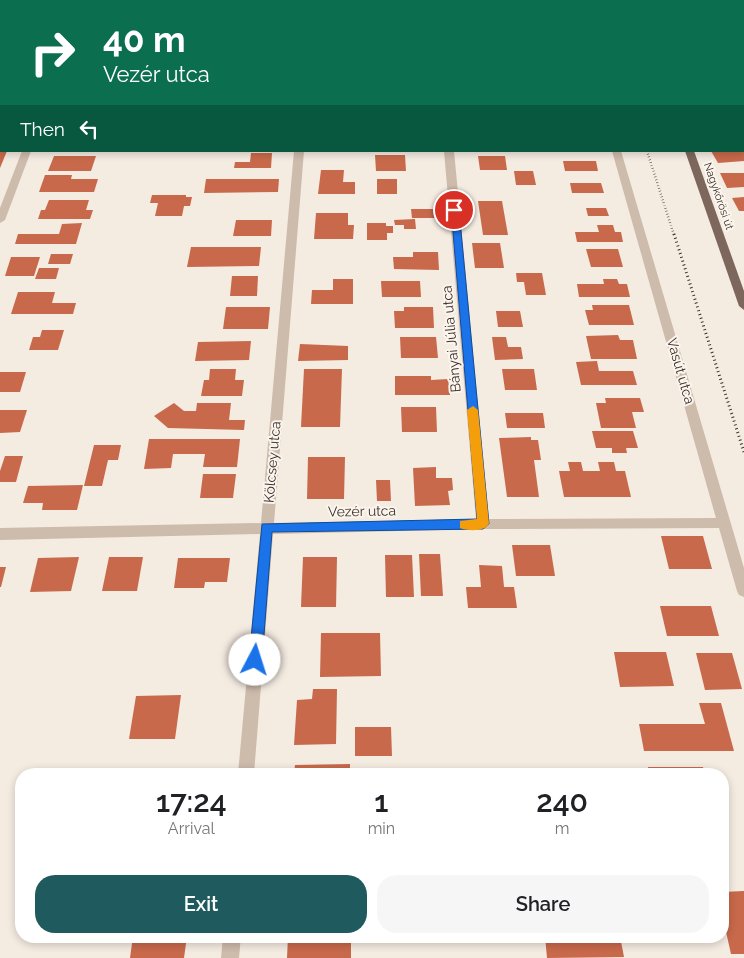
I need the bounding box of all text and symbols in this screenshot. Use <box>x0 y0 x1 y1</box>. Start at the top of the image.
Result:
text: 40 m <box>103 19 185 60</box>
icon: right <box>20 20 85 85</box>
text: Vezér utca <box>103 61 210 87</box>
icon: left <box>75 115 103 143</box>
text: Then <box>20 118 65 140</box>
street label: Nagykőrösi út <box>701 161 736 232</box>
pin <box>433 189 475 231</box>
icon: arrive <box>440 196 468 224</box>
street label: Bányai Júlia utca <box>438 285 464 393</box>
street label: Vasút utca <box>664 336 698 406</box>
street label: Kölcsey utca <box>260 420 284 504</box>
street label: Vezér utca <box>328 502 396 520</box>
position arrow <box>228 633 280 685</box>
text: 17:24 <box>156 784 227 819</box>
text: 1 <box>374 784 388 819</box>
text: 240 <box>536 784 588 819</box>
text: Arrival <box>168 819 215 838</box>
text: min <box>368 819 395 838</box>
text: m <box>555 819 569 838</box>
button: Exit <box>35 875 367 933</box>
button: Share <box>377 875 709 933</box>

